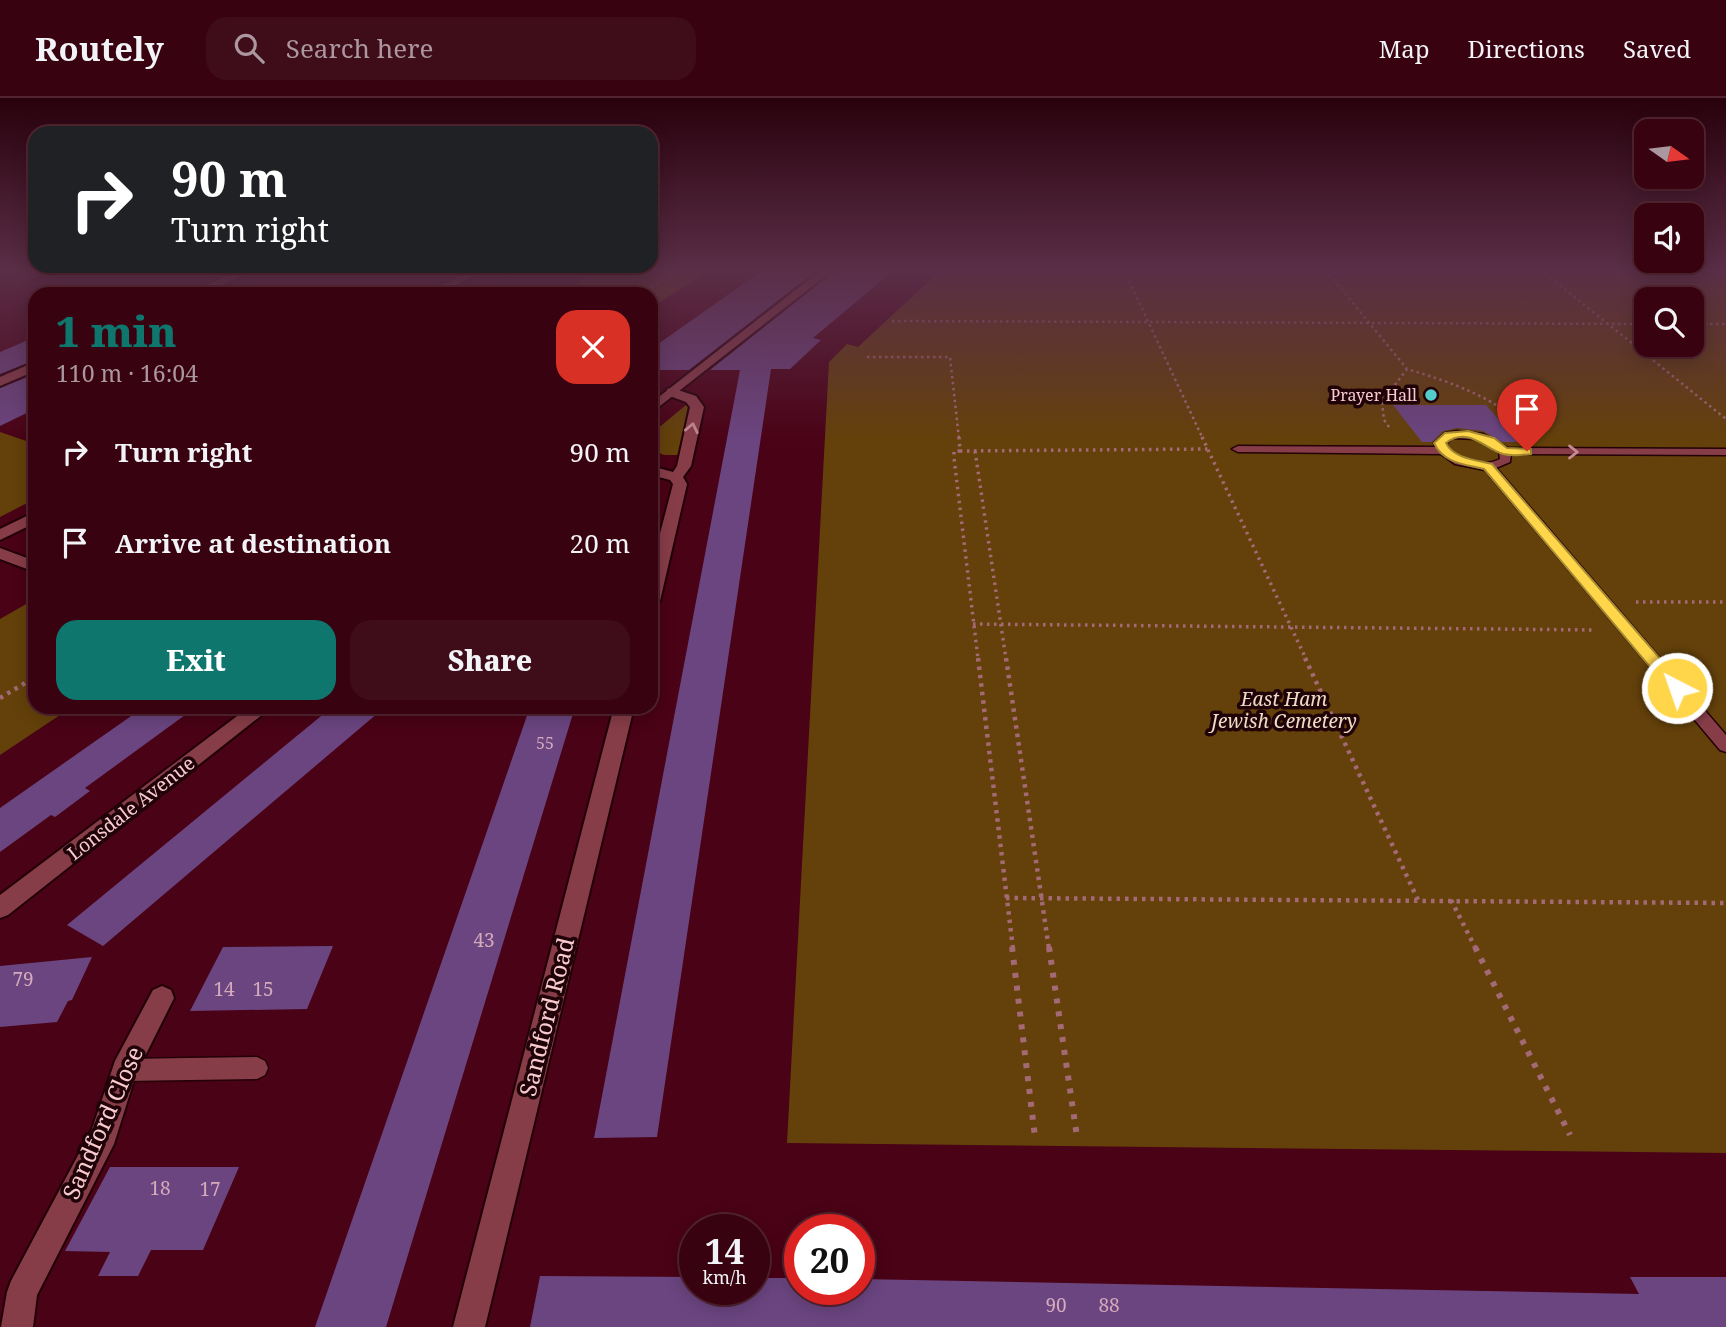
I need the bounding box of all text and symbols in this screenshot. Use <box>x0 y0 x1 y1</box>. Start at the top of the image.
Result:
search box <box>206 17 696 80</box>
text: Routely <box>35 26 164 71</box>
icon: search <box>230 29 268 67</box>
text: Search here <box>286 30 433 66</box>
text: Map <box>1379 32 1430 65</box>
text: Directions <box>1468 32 1585 65</box>
text: Saved <box>1623 32 1691 65</box>
north arrow <box>1634 119 1704 189</box>
map controls <box>1634 119 1704 357</box>
text: 90 m <box>171 145 287 211</box>
icon: right <box>56 154 147 245</box>
button: sound <box>1634 203 1704 273</box>
text: Turn right <box>171 208 329 251</box>
button: search <box>1634 287 1704 357</box>
text: 1 min <box>56 302 177 359</box>
button: close <box>556 310 630 384</box>
text: 110 m · 16:04 <box>56 357 198 389</box>
pin <box>1497 379 1557 451</box>
place label: Prayer Hall <box>1331 384 1417 406</box>
marker: Prayer Hall <box>1423 387 1439 403</box>
icon: arrive <box>1508 390 1546 428</box>
one-way arrow <box>684 422 699 434</box>
icon: right <box>56 433 94 471</box>
text: Turn right <box>115 434 252 470</box>
text: 90 m <box>570 434 630 470</box>
one-way arrow <box>1568 444 1579 459</box>
icon: arrive <box>56 524 94 562</box>
text: Arrive at destination <box>115 525 391 561</box>
text: 20 m <box>570 525 630 561</box>
button: Exit <box>56 620 336 700</box>
button: Share <box>350 620 630 700</box>
position arrow <box>1640 651 1714 725</box>
park label: East Ham Jewish Cemetery <box>1208 686 1357 734</box>
house number: 55 <box>536 732 554 754</box>
street label: Lonsdale Avenue <box>62 750 200 866</box>
house number: 43 <box>473 927 495 953</box>
street label: Sandford Road <box>511 934 581 1099</box>
house number: 79 <box>12 966 34 992</box>
house number: 14 <box>213 976 235 1002</box>
house number: 15 <box>252 976 274 1002</box>
street label: Sandford Close <box>54 1041 150 1204</box>
house number: 18 <box>149 1175 171 1201</box>
house number: 17 <box>199 1176 221 1202</box>
speed limit sign: 20 <box>784 1214 875 1305</box>
text: 14 <box>705 1227 744 1274</box>
text: km/h <box>702 1265 747 1289</box>
house number: 90 <box>1045 1292 1067 1318</box>
house number: 88 <box>1098 1292 1120 1318</box>

